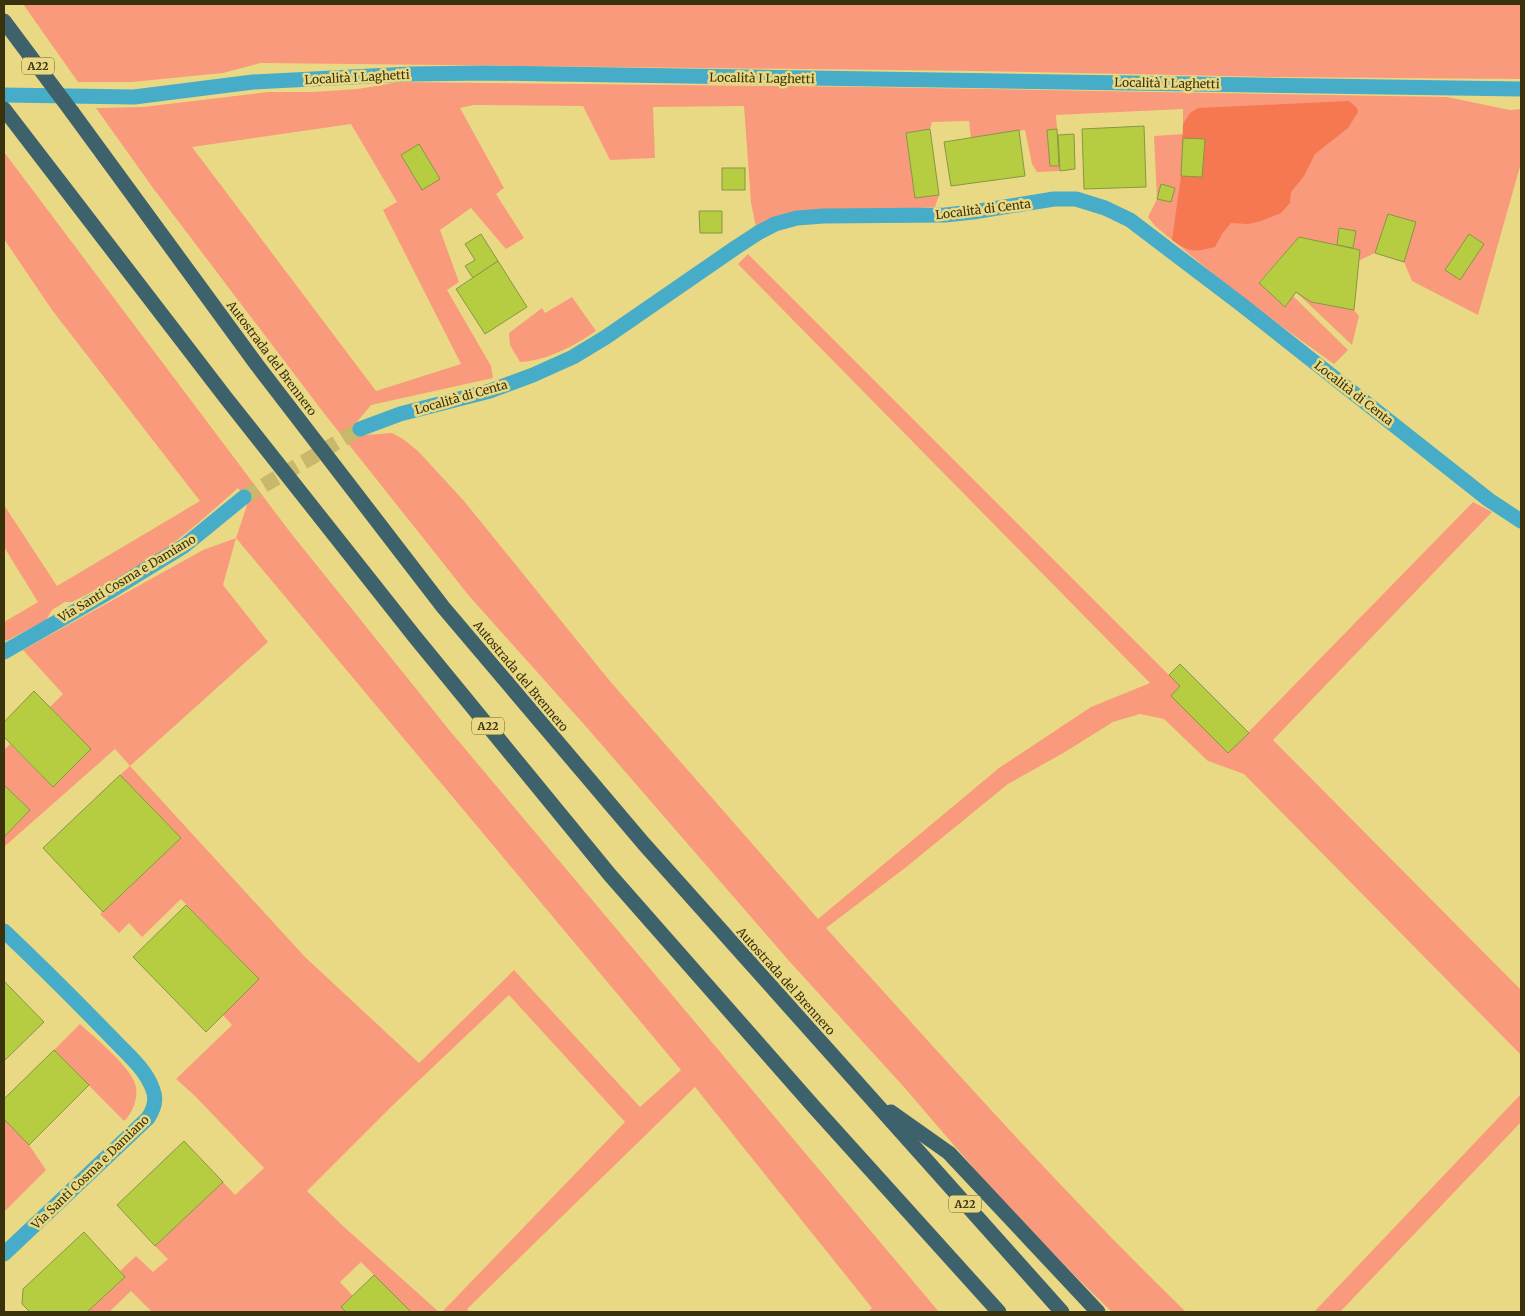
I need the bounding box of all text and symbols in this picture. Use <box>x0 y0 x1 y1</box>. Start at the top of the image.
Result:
road number: A22 <box>22 58 54 74</box>
street label: Località I Laghetti <box>304 67 410 87</box>
street label: Località I Laghetti <box>709 70 815 86</box>
street label: Località I Laghetti <box>1114 75 1220 91</box>
street label: Località di Centa <box>935 196 1032 222</box>
street label: Autostrada del Brennero <box>223 297 320 418</box>
street label: Località di Centa <box>1312 358 1397 429</box>
street label: Località di Centa <box>413 376 510 417</box>
street label: Via Santi Cosma e Damiano <box>55 531 198 626</box>
street label: Autostrada del Brennero <box>470 617 572 734</box>
road number: A22 <box>472 718 504 734</box>
street label: Autostrada del Brennero <box>733 923 838 1038</box>
street label: Via Santi Cosma e Damiano <box>27 1112 152 1233</box>
road number: A22 <box>949 1196 981 1212</box>

